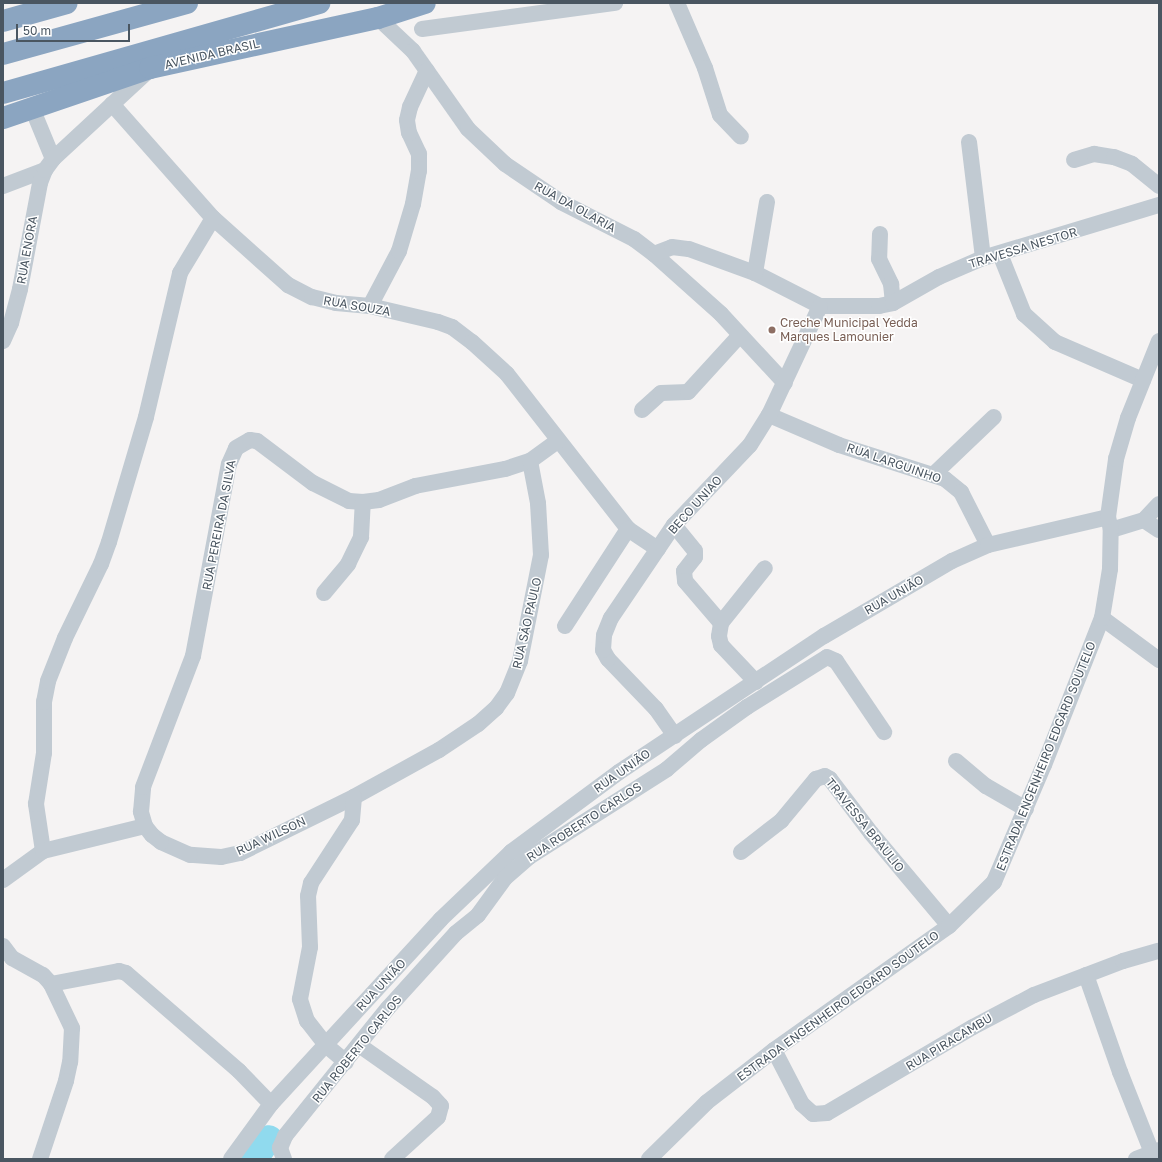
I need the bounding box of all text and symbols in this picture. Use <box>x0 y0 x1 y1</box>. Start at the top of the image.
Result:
scale bar <box>18 16 132 42</box>
text: 50 m <box>23 23 51 38</box>
street label: AVENIDA BRASIL <box>163 36 261 72</box>
street label: RUA DA OLARIA <box>532 179 618 235</box>
street label: RUA ENORA <box>14 215 40 285</box>
street label: TRAVESSA NESTOR <box>967 225 1079 271</box>
street label: RUA SOUZA <box>322 293 392 319</box>
place label: Creche Municipal Yedda Marques Lamounier <box>780 316 918 344</box>
marker: Creche Municipal Yedda Marques Lamounier <box>767 325 777 335</box>
street label: RUA LARGUINHO <box>845 440 943 486</box>
street label: RUA PEREIRA DA SILVA <box>199 459 239 591</box>
street label: BECO UNIAO <box>665 473 725 537</box>
street label: RUA UNIÃO <box>862 572 926 618</box>
street label: RUA SĀO PAULO <box>509 576 545 670</box>
street label: ESTRADA ENGENHEIRO EDGARD SOUTELO <box>993 639 1099 873</box>
street label: RUA UNIÃO <box>591 746 653 796</box>
street label: TRAVESSA BRAULIO <box>823 775 907 875</box>
street label: RUA ROBERTO CARLOS <box>524 779 644 865</box>
street label: RUA WILSON <box>234 814 308 858</box>
street label: ESTRADA ENGENHEIRO EDGARD SOUTELO <box>734 928 942 1084</box>
street label: RUA UNIÃO <box>353 956 409 1014</box>
street label: RUA ROBERTO CARLOS <box>309 992 405 1106</box>
street label: RUA PIRACAMBU <box>903 1011 995 1073</box>

